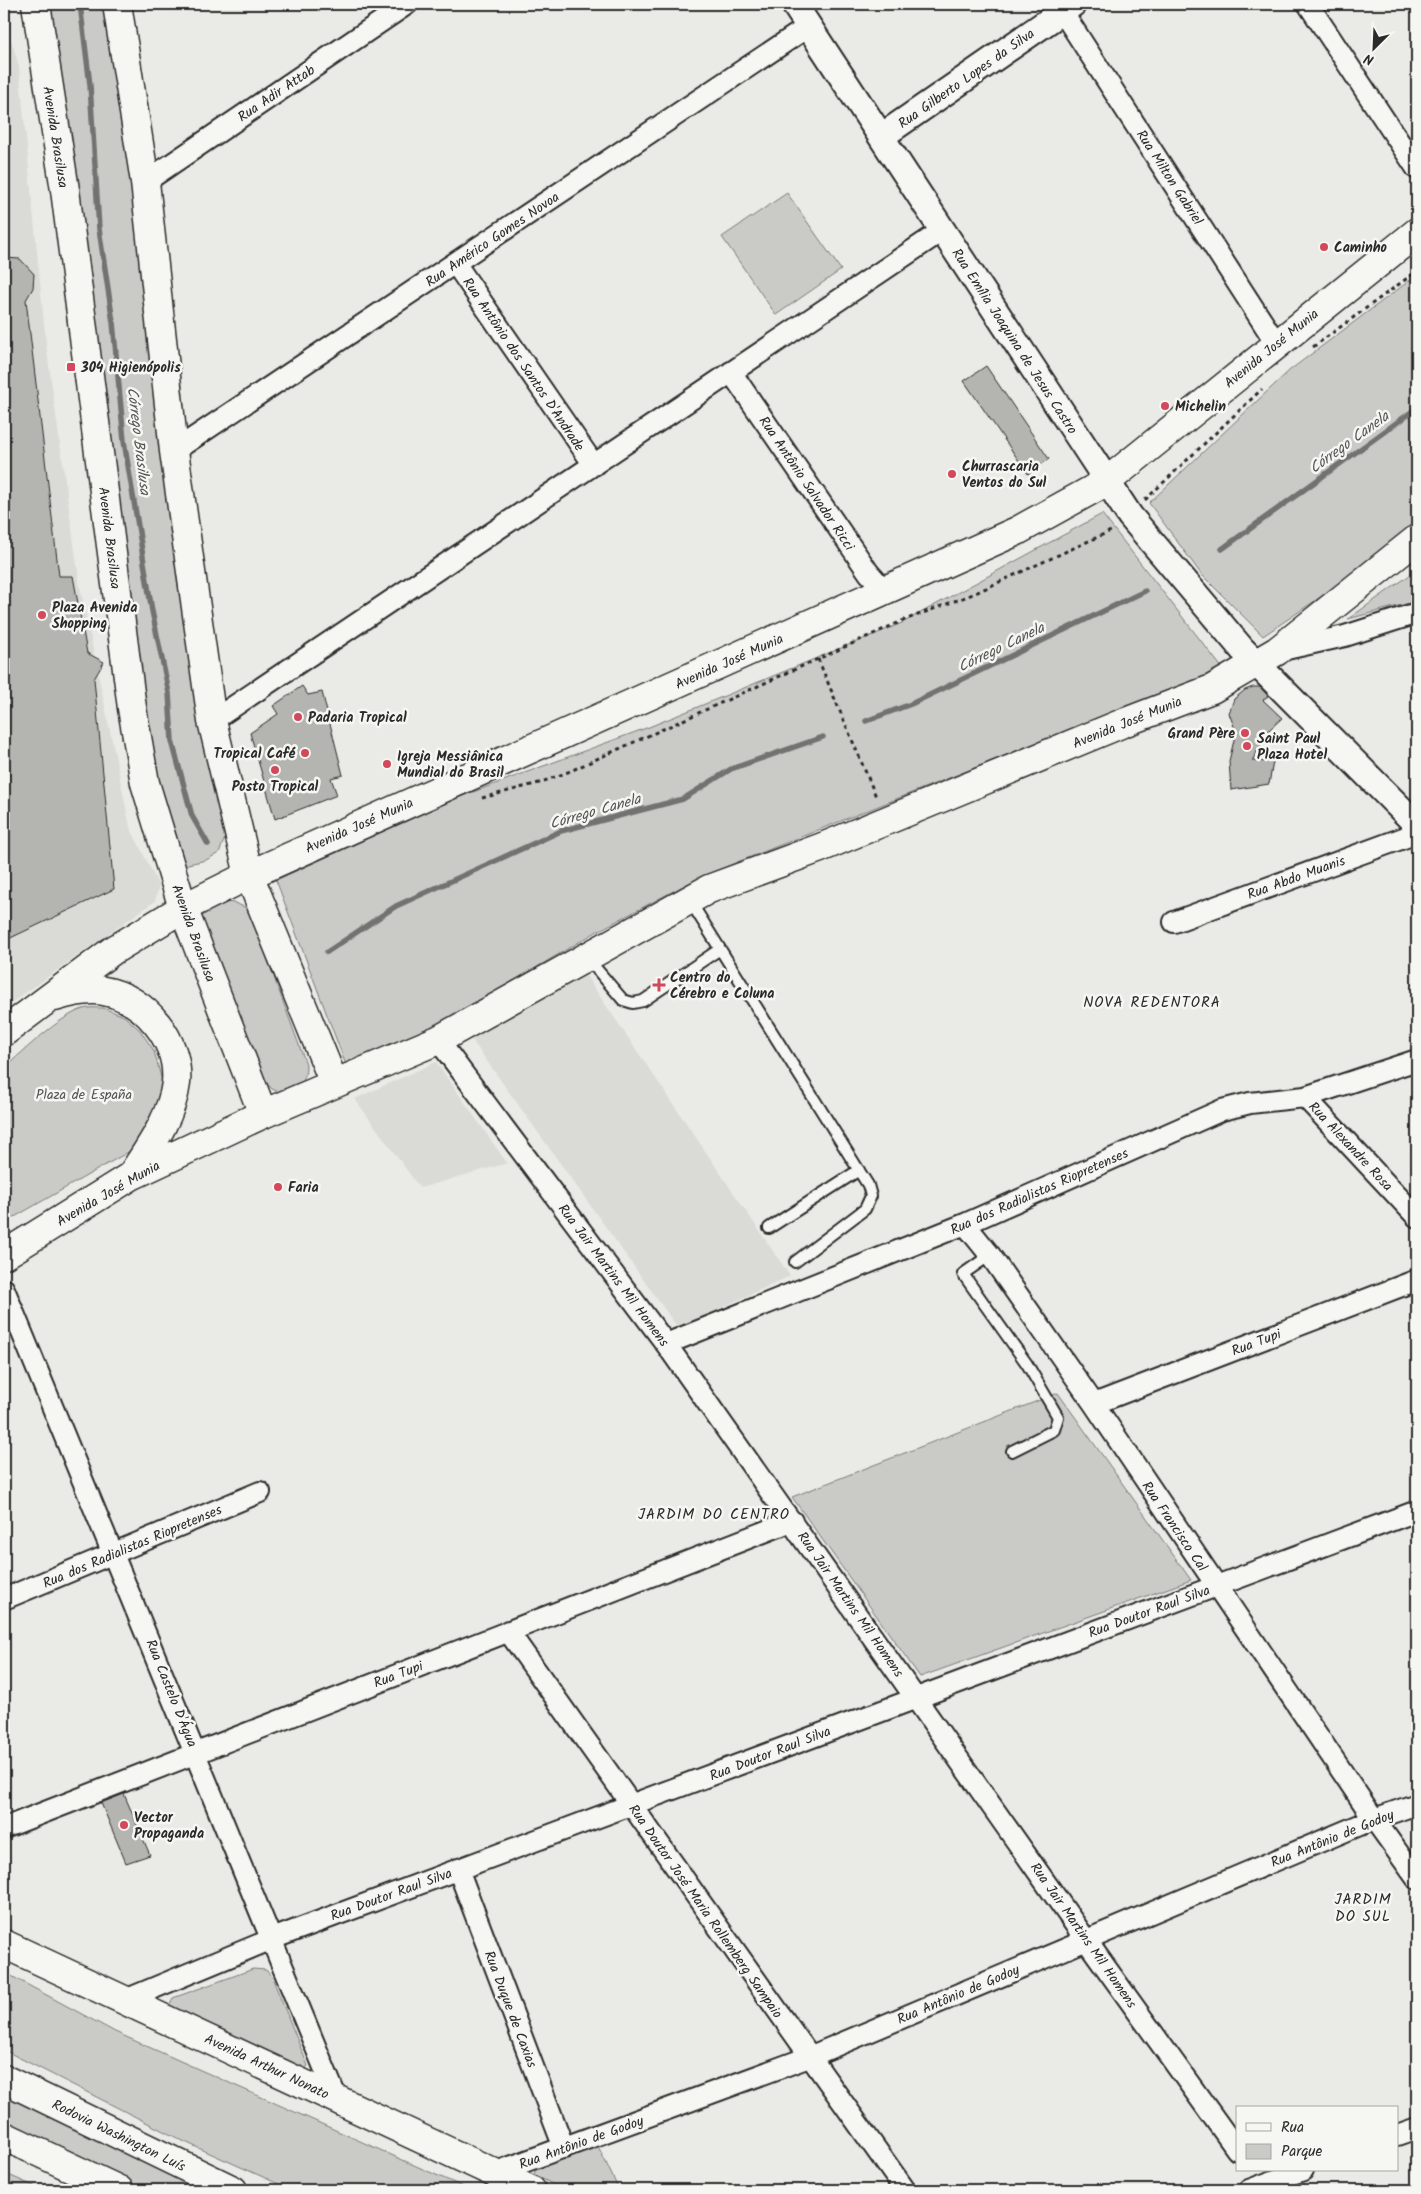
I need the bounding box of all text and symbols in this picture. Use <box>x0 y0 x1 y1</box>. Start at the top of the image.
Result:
north arrow <box>1348 22 1398 72</box>
street label: Rua Gilberto Lopes da Silva <box>894 23 1039 134</box>
text: N <box>1360 47 1378 71</box>
street label: Rua Adir Attab <box>233 59 320 128</box>
street label: Avenida Brasilusa <box>36 85 74 190</box>
street label: Rua Milton Gabriel <box>1130 125 1209 230</box>
street label: Rua Américo Gomes Novoa <box>421 187 564 293</box>
place label: Caminho <box>1334 237 1388 259</box>
marker: Caminho <box>1318 241 1330 253</box>
street label: Rua Emília Joaquina de Jesus Castro <box>946 244 1083 439</box>
street label: Rua Antônio dos Santos D'Andrade <box>457 273 590 457</box>
street label: Avenida José Munia <box>1219 304 1324 394</box>
place label: 304 Higienópolis <box>80 357 181 379</box>
marker: 304 Higienópolis <box>65 361 77 373</box>
water label: Córrego Brasilusa <box>120 386 157 497</box>
place label: Michelin <box>1175 396 1226 418</box>
marker: Michelin <box>1159 400 1171 412</box>
water label: Córrego Canela <box>1305 405 1395 480</box>
street label: Rua Antônio Salvador Ricci <box>753 412 860 556</box>
place label: Churrascaria Ventos do Sul <box>962 456 1047 494</box>
marker: Churrascaria Ventos do Sul <box>946 468 958 480</box>
street label: Avenida Brasilusa <box>92 486 126 590</box>
place label: Plaza Avenida Shopping <box>52 597 137 635</box>
marker: Plaza Avenida Shopping <box>36 609 48 621</box>
water label: Córrego Canela <box>954 616 1050 679</box>
street label: Avenida José Munia <box>672 628 787 696</box>
street label: Avenida José Munia <box>1069 691 1185 755</box>
place label: Padaria Tropical <box>308 707 407 729</box>
marker: Padaria Tropical <box>292 711 304 723</box>
place label: Grand Père <box>1168 723 1235 745</box>
marker: Grand Père <box>1239 727 1251 739</box>
place label: Saint Paul Plaza Hotel <box>1257 728 1327 766</box>
marker: Saint Paul Plaza Hotel <box>1241 740 1253 752</box>
place label: Tropical Café <box>213 743 296 765</box>
place label: Igreja Messiânica Mundial do Brasil <box>397 746 504 784</box>
marker: Tropical Café <box>299 747 311 759</box>
marker: Igreja Messiânica Mundial do Brasil <box>381 758 393 770</box>
marker: Posto Tropical <box>269 764 281 776</box>
place label: Posto Tropical <box>232 776 319 798</box>
water label: Córrego Canela <box>547 787 645 836</box>
street label: Avenida José Munia <box>302 792 417 860</box>
street label: Rua Abdo Muanis <box>1244 850 1349 906</box>
street label: Avenida Brasilusa <box>165 881 221 985</box>
place label: Centro do Cérebro e Coluna <box>670 967 774 1005</box>
marker: Centro do Cérebro e Coluna <box>652 978 666 992</box>
district label: NOVA REDENTORA <box>1083 991 1221 1015</box>
park label: Plaza de España <box>36 1084 132 1106</box>
street label: Rua Alexandre Rosa <box>1303 1097 1398 1197</box>
street label: Rua dos Radialistas Riopretenses <box>947 1143 1132 1241</box>
street label: Avenida José Munia <box>53 1155 164 1233</box>
place label: Faria <box>288 1177 319 1199</box>
marker: Faria <box>272 1181 284 1193</box>
street label: Rua Jair Martins Mil Homens <box>552 1200 674 1352</box>
street label: Rua Tupi <box>1228 1323 1285 1362</box>
street label: Rua Francisco Cal <box>1136 1477 1213 1577</box>
street label: Rua dos Radialistas Riopretenses <box>39 1499 225 1595</box>
district label: JARDIM DO CENTRO <box>638 1503 790 1527</box>
street label: Rua Jair Martins Mil Homens <box>791 1527 909 1682</box>
street label: Rua Doutor Raul Silva <box>1085 1580 1213 1644</box>
street label: Rua Castelo D'Água <box>139 1636 203 1751</box>
street label: Rua Tupi <box>370 1655 427 1694</box>
street label: Rua Doutor Raul Silva <box>706 1721 834 1787</box>
street label: Rua Doutor José Maria Rollemberg Sampaio <box>622 1800 788 2023</box>
street label: Rua Antônio de Godoy <box>1267 1804 1398 1874</box>
place label: Vector Propaganda <box>134 1807 204 1845</box>
marker: Vector Propaganda <box>118 1819 130 1831</box>
street label: Rua Jair Martins Mil Homens <box>1024 1858 1142 2013</box>
street label: Rua Doutor Raul Silva <box>327 1863 455 1927</box>
district label: JARDIM DO SUL <box>1334 1888 1392 1929</box>
street label: Rua Duque de Caxias <box>478 1948 543 2071</box>
street label: Rua Antônio de Godoy <box>894 1959 1023 2031</box>
street label: Avenida Arthur Nonato <box>201 2028 333 2105</box>
street label: Rodovia Washington Luís <box>48 2094 189 2178</box>
legend <box>1236 2106 1398 2172</box>
street label: Rua Antônio de Godoy <box>516 2110 647 2176</box>
text: Rua <box>1281 2116 1304 2140</box>
text: Parque <box>1281 2140 1322 2164</box>

